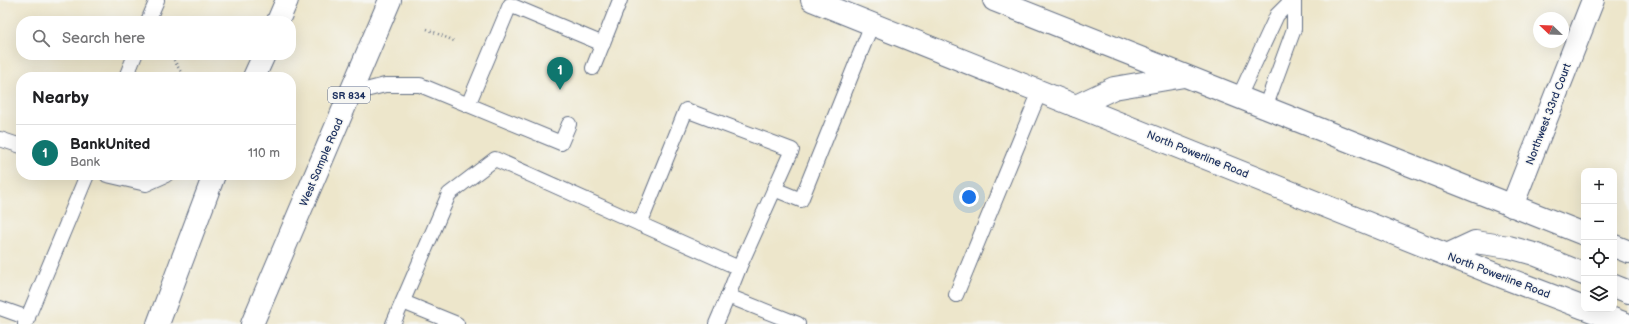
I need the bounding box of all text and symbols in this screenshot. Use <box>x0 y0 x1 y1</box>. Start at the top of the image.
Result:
north arrow <box>1533 12 1569 48</box>
search box <box>16 16 296 60</box>
icon: search <box>30 27 52 49</box>
text: Search here <box>62 29 145 48</box>
pin: 1 <box>547 57 573 90</box>
street label: Northwest 33rd Court <box>1523 61 1574 167</box>
road number: SR 834 <box>328 87 370 103</box>
text: Nearby <box>32 88 89 108</box>
street label: West Sample Road <box>297 116 346 208</box>
street label: North Powerline Road <box>1145 128 1251 181</box>
text: BankUnited <box>70 135 150 154</box>
text: 1 <box>42 145 48 161</box>
text: 110 m <box>248 145 280 161</box>
text: Bank <box>70 154 100 170</box>
map controls <box>1581 168 1617 312</box>
button: + <box>1581 168 1617 204</box>
your location <box>959 187 979 207</box>
button: − <box>1581 204 1617 240</box>
button: locate <box>1581 240 1617 276</box>
street label: North Powerline Road <box>1446 250 1552 301</box>
button: layers <box>1581 276 1617 312</box>

